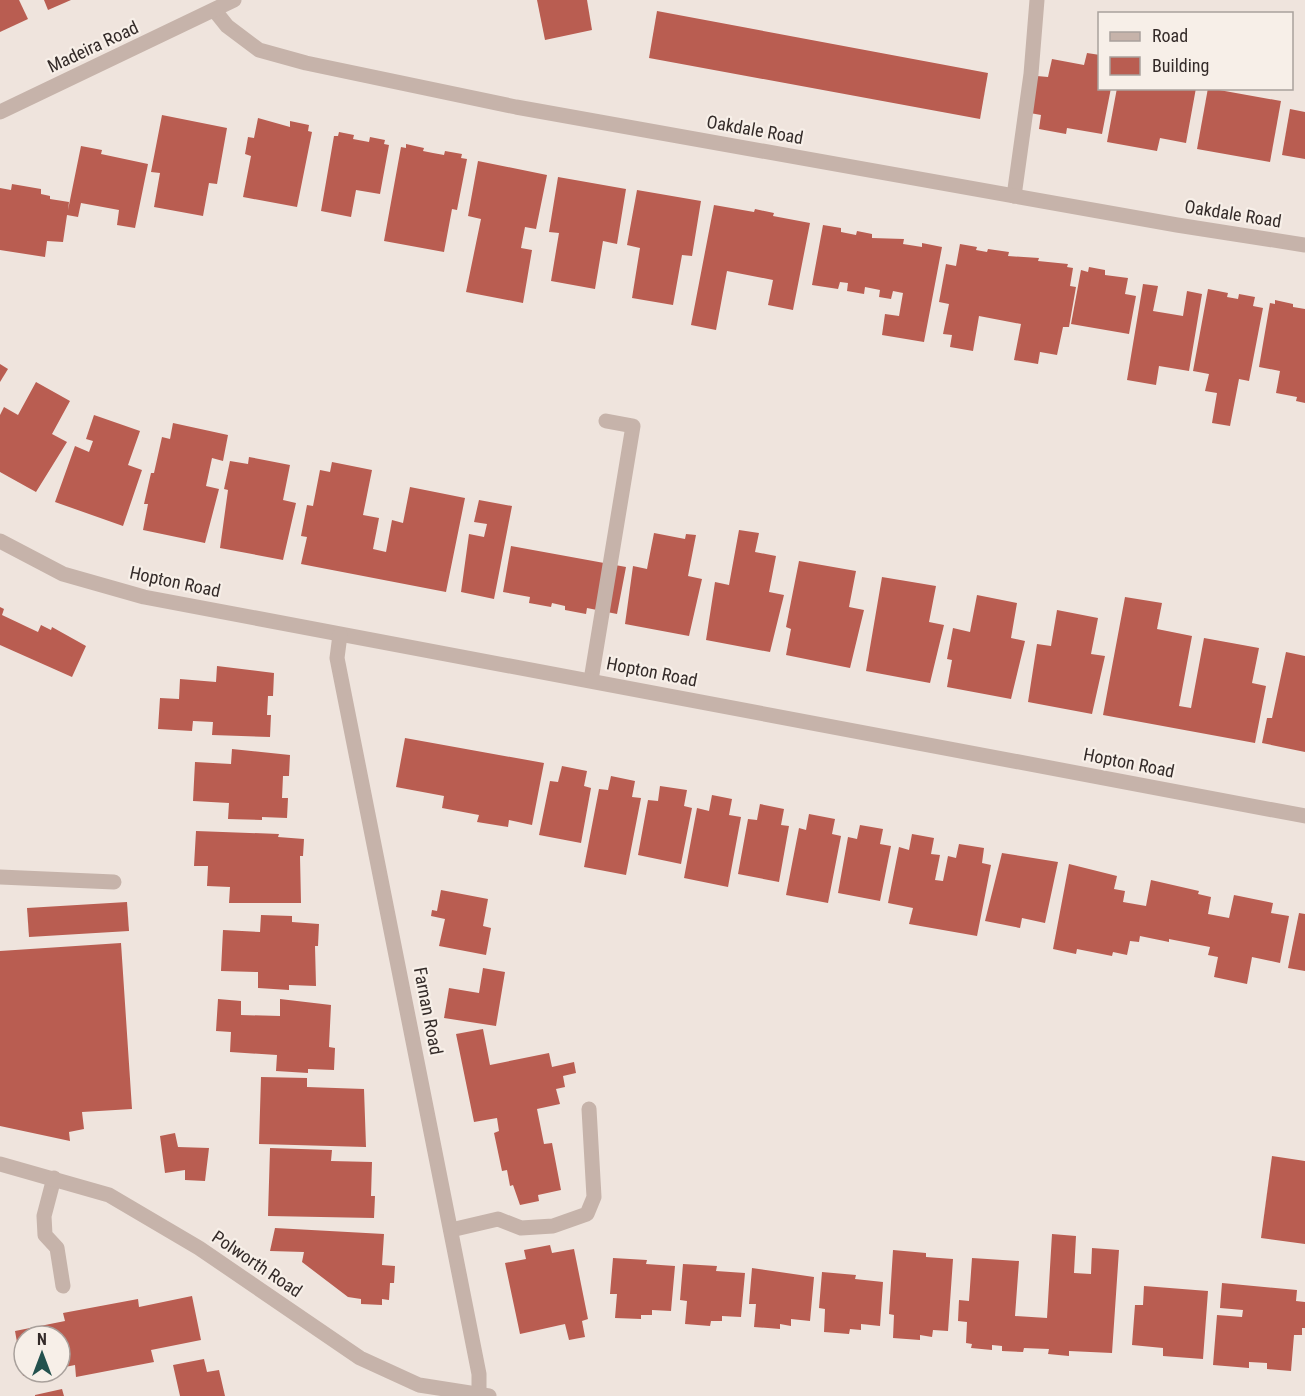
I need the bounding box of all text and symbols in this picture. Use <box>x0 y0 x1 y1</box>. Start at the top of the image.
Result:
legend <box>1098 12 1293 90</box>
street label: Madeira Road <box>44 16 142 77</box>
text: Road <box>1152 25 1188 46</box>
text: Building <box>1152 55 1209 76</box>
street label: Oakdale Road <box>705 111 805 148</box>
street label: Oakdale Road <box>1183 195 1283 232</box>
street label: Hopton Road <box>128 562 222 601</box>
street label: Hopton Road <box>605 652 699 691</box>
street label: Hopton Road <box>1082 743 1176 782</box>
street label: Farnan Road <box>410 965 447 1056</box>
street label: Polworth Road <box>208 1226 306 1301</box>
north arrow <box>12 1324 72 1384</box>
text: N <box>37 1330 47 1349</box>

